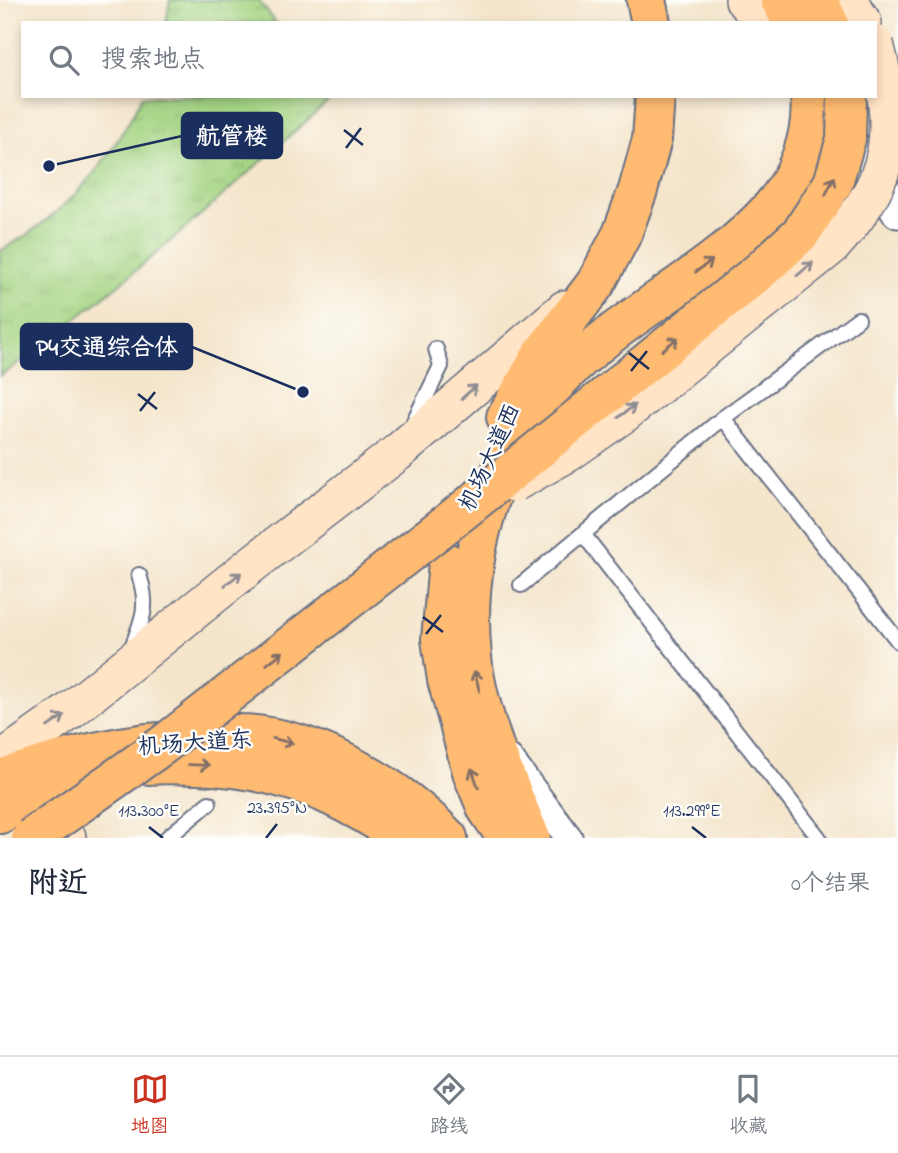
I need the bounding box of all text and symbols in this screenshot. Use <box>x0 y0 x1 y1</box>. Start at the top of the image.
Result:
search box <box>21 21 877 98</box>
icon: search <box>45 41 83 79</box>
text: 搜索地点 <box>101 42 205 80</box>
callout: 航管楼 <box>182 113 282 158</box>
text: 航管楼 <box>196 121 268 156</box>
one-way arrow <box>824 176 838 197</box>
one-way arrow <box>694 258 713 273</box>
one-way arrow <box>795 261 813 277</box>
callout: P4交通综合体 <box>21 324 192 369</box>
text: P4交通综合体 <box>36 332 178 367</box>
one-way arrow <box>660 336 678 351</box>
one-way arrow <box>460 384 478 400</box>
street label: 机场大道西 <box>452 399 531 517</box>
one-way arrow <box>617 403 636 418</box>
one-way arrow <box>224 572 242 587</box>
one-way arrow <box>265 650 283 665</box>
one-way arrow <box>470 670 483 693</box>
one-way arrow <box>46 714 65 728</box>
street label: 机场大道东 <box>137 724 254 765</box>
one-way arrow <box>271 735 294 748</box>
one-way arrow <box>187 759 210 772</box>
one-way arrow <box>468 768 480 790</box>
text: 23.395°N <box>247 796 307 822</box>
text: 113.300°E <box>118 799 180 825</box>
text: 113.299°E <box>663 799 721 825</box>
text: 附近 <box>28 863 88 907</box>
text: 0个结果 <box>791 868 870 901</box>
tab: 地图 <box>131 1070 169 1141</box>
tab: 路线 <box>430 1070 468 1141</box>
tab: 收藏 <box>729 1070 767 1141</box>

